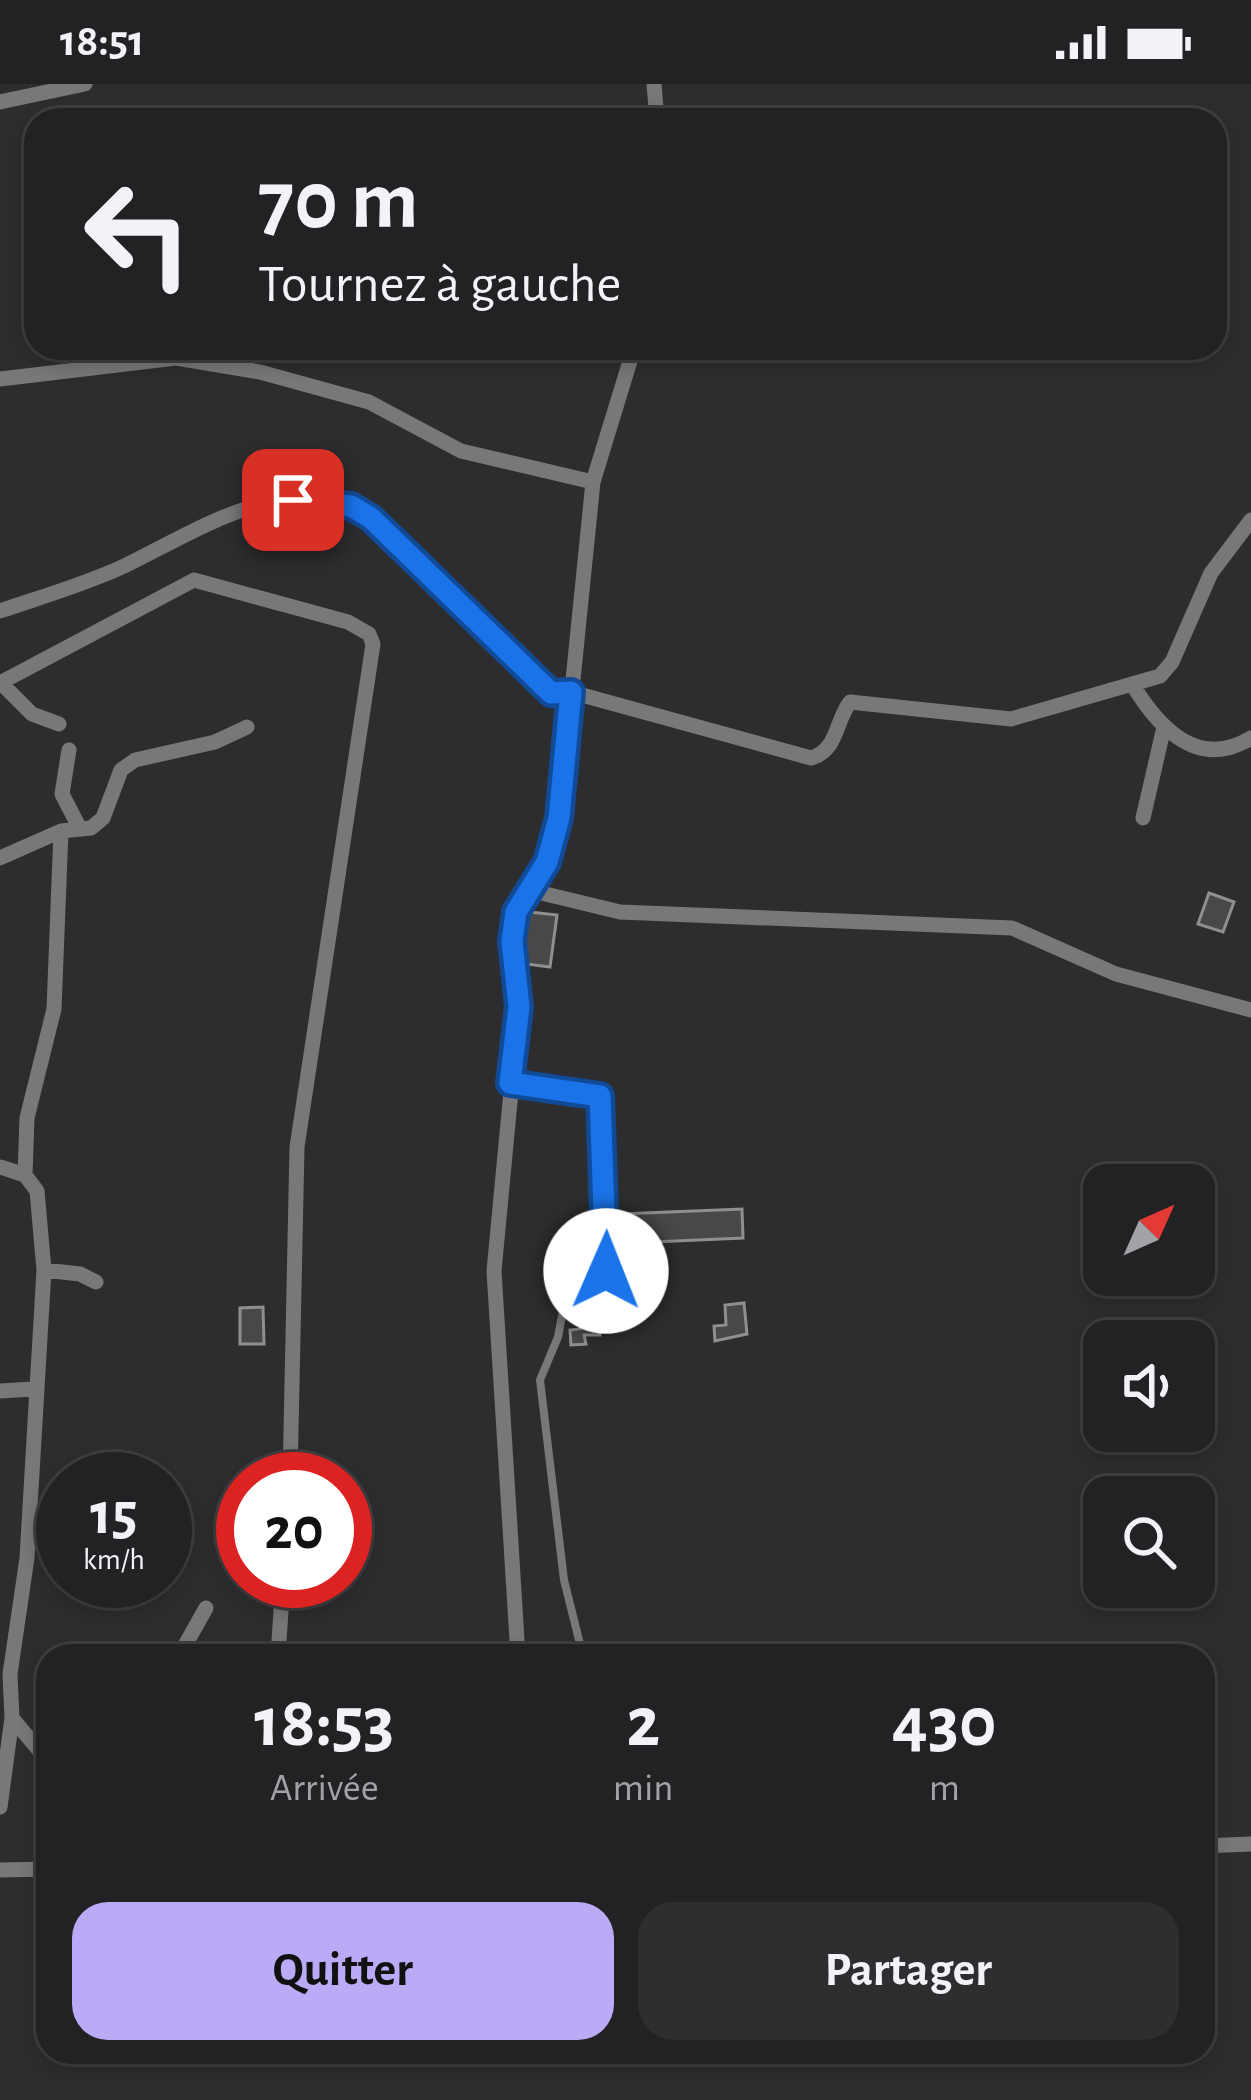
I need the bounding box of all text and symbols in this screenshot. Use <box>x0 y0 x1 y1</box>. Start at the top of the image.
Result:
text: 18:51 <box>60 19 144 64</box>
icon: left <box>60 156 216 312</box>
text: 70 m <box>258 160 419 244</box>
text: Tournez à gauche <box>258 258 621 312</box>
pin <box>242 449 344 551</box>
icon: arrive <box>260 467 326 533</box>
north arrow <box>1083 1164 1215 1296</box>
map controls <box>1083 1164 1215 1608</box>
position arrow <box>543 1208 669 1334</box>
button: sound <box>1083 1320 1215 1452</box>
speed limit sign: 20 <box>216 1452 372 1608</box>
button: search <box>1083 1476 1215 1608</box>
text: 15 <box>90 1485 138 1545</box>
text: km/h <box>83 1545 145 1575</box>
text: 18:53 <box>254 1687 394 1759</box>
text: 2 <box>626 1687 660 1759</box>
text: 430 <box>892 1687 997 1759</box>
text: Arrivée <box>270 1769 379 1808</box>
text: min <box>613 1769 674 1808</box>
text: m <box>929 1769 960 1808</box>
button: Quitter <box>72 1902 614 2040</box>
button: Partager <box>638 1902 1179 2040</box>

